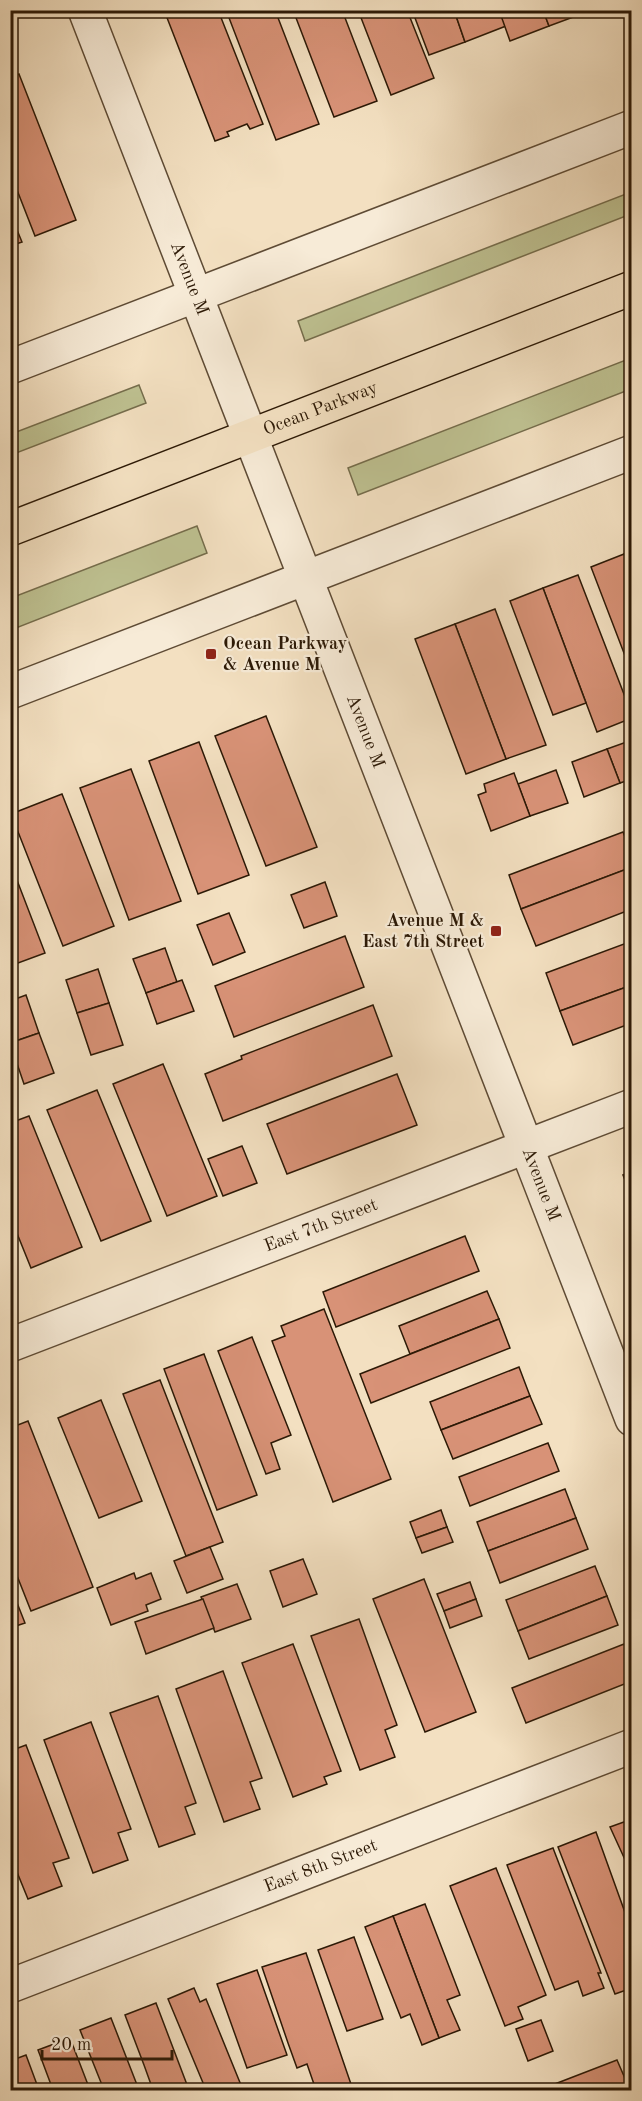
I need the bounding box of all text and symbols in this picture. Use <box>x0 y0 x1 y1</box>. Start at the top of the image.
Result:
street label: Avenue M <box>167 239 212 318</box>
street label: Ocean Parkway <box>261 378 381 439</box>
place label: Ocean Parkway & Avenue M <box>223 635 347 674</box>
marker: Ocean Parkway & Avenue M <box>204 647 218 661</box>
street label: Avenue M <box>343 692 388 771</box>
place label: Avenue M & East 7th Street <box>362 912 484 951</box>
marker: Avenue M & East 7th Street <box>489 924 503 938</box>
street label: Avenue M <box>519 1145 563 1224</box>
street label: East 7th Street <box>262 1196 380 1255</box>
street label: East 8th Street <box>262 1836 380 1896</box>
scale bar <box>42 2023 172 2061</box>
text: 20 m <box>51 2036 91 2054</box>

